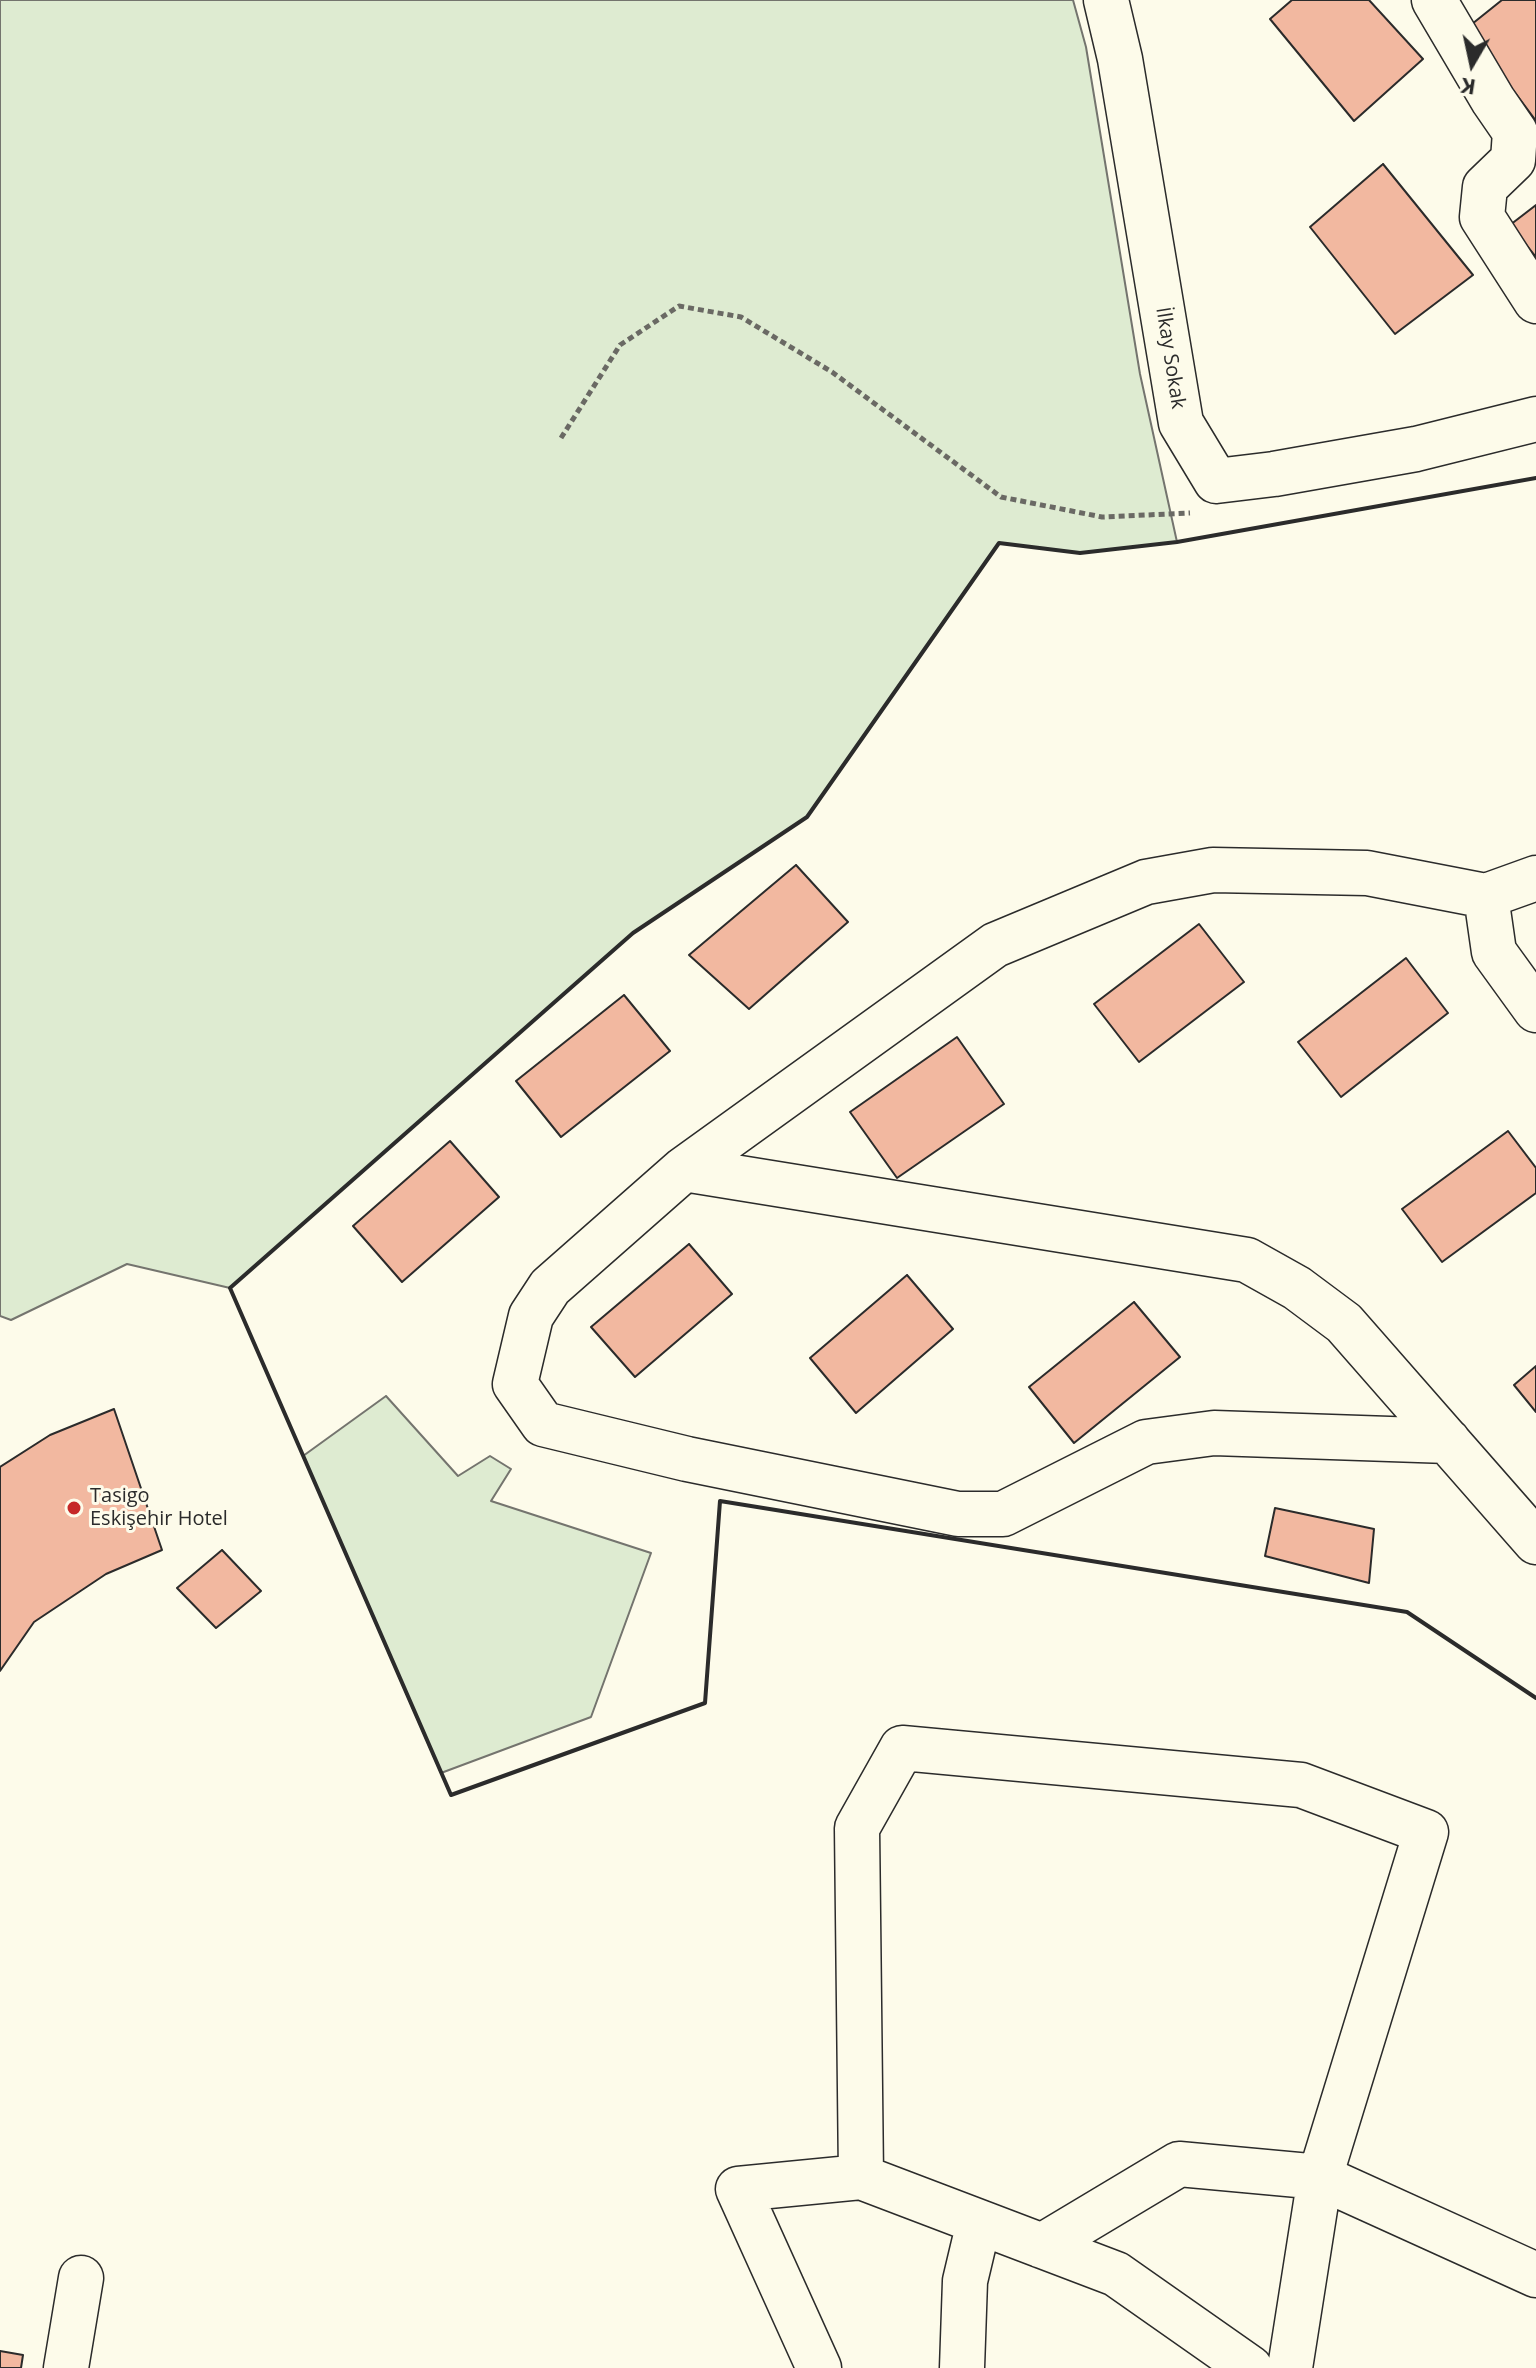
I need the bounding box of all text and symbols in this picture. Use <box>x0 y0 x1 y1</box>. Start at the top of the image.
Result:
north arrow <box>1432 24 1512 104</box>
text: K <box>1459 72 1478 104</box>
street label: İlkay Sokak <box>1150 305 1190 411</box>
place label: Tasigo Eskişehir Hotel <box>90 1484 228 1531</box>
marker: Tasigo Eskişehir Hotel <box>65 1499 83 1517</box>

